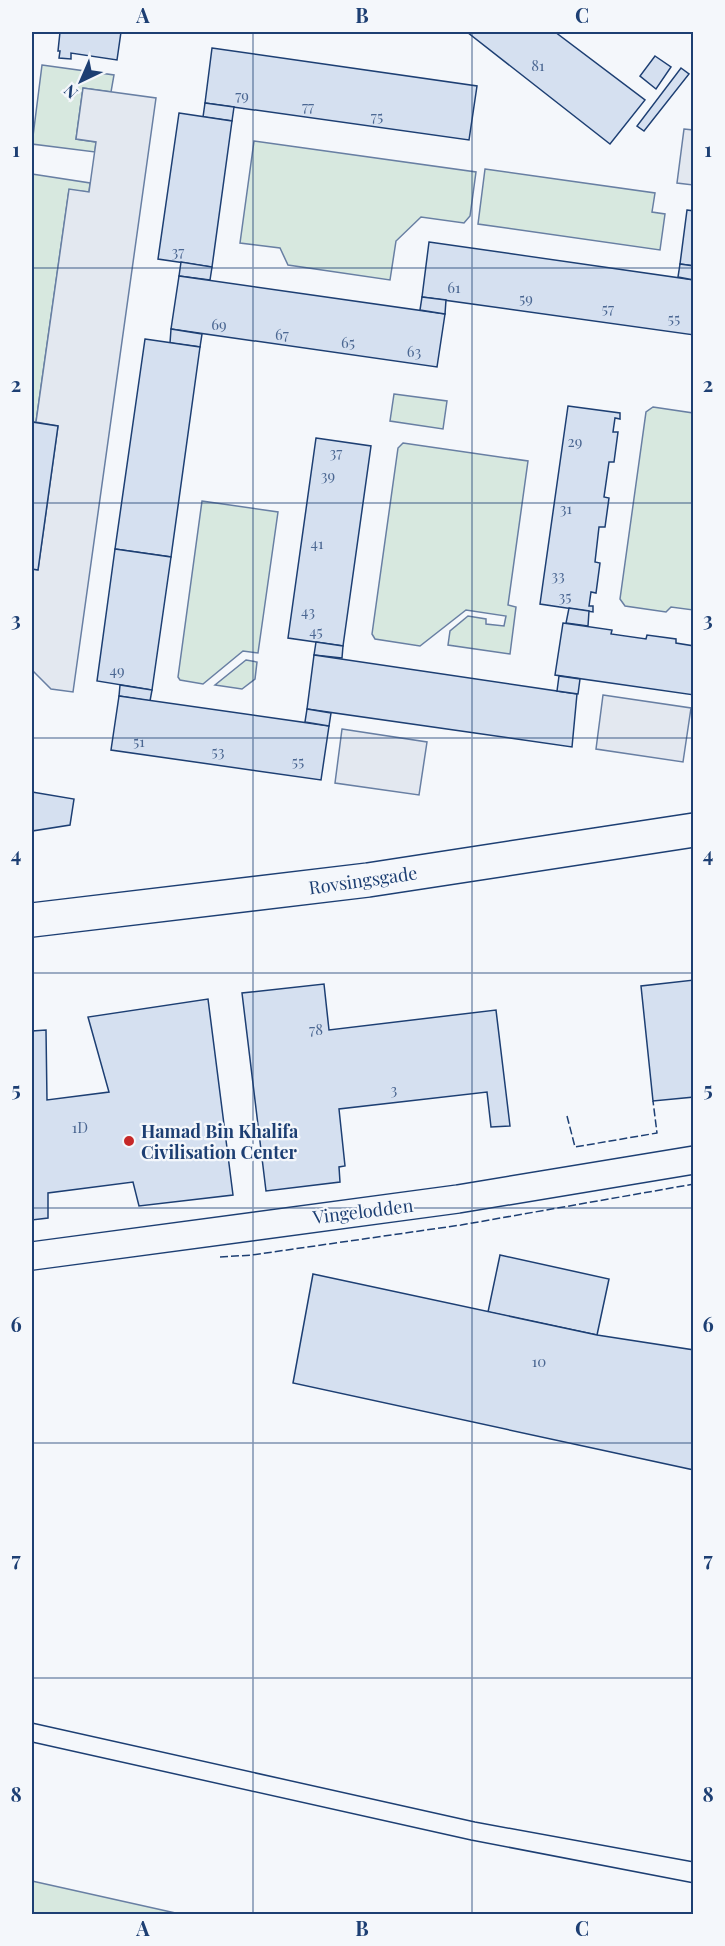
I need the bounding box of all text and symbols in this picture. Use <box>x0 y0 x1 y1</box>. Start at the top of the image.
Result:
text: A <box>135 1 150 28</box>
text: B <box>355 1 369 28</box>
text: C <box>575 1 589 28</box>
north arrow <box>51 51 111 111</box>
house number: 81 <box>531 55 545 75</box>
text: N <box>58 80 82 104</box>
house number: 79 <box>235 85 249 105</box>
house number: 77 <box>302 96 314 116</box>
house number: 75 <box>371 106 383 126</box>
text: 1 <box>12 135 20 162</box>
text: 1 <box>704 135 712 162</box>
house number: 37 <box>172 241 184 261</box>
house number: 61 <box>447 277 461 297</box>
house number: 59 <box>519 288 533 308</box>
house number: 57 <box>602 298 614 318</box>
house number: 55 <box>668 308 680 328</box>
house number: 69 <box>211 314 227 334</box>
house number: 67 <box>275 324 289 344</box>
house number: 65 <box>341 332 355 352</box>
house number: 63 <box>407 341 421 361</box>
text: 2 <box>11 370 21 397</box>
text: 2 <box>703 370 713 397</box>
house number: 29 <box>568 431 582 451</box>
house number: 37 <box>330 442 342 462</box>
house number: 39 <box>321 465 335 485</box>
house number: 31 <box>560 498 573 518</box>
house number: 41 <box>311 533 324 553</box>
house number: 33 <box>551 565 565 585</box>
house number: 35 <box>559 586 572 606</box>
house number: 43 <box>301 601 315 621</box>
text: 3 <box>11 605 21 632</box>
text: 3 <box>703 605 713 632</box>
house number: 45 <box>309 621 323 641</box>
house number: 49 <box>109 660 125 680</box>
house number: 51 <box>133 731 145 751</box>
house number: 53 <box>212 741 225 761</box>
house number: 55 <box>292 751 304 771</box>
text: 4 <box>11 840 21 867</box>
text: 4 <box>703 840 713 867</box>
street label: Rovsingsgade <box>307 861 419 899</box>
house number: 78 <box>309 1019 323 1039</box>
text: 5 <box>11 1075 21 1102</box>
text: 5 <box>703 1075 713 1102</box>
house number: 3 <box>391 1079 398 1099</box>
house number: 1D <box>72 1117 88 1137</box>
place label: Hamad Bin Khalifa Civilisation Center <box>141 1119 299 1164</box>
marker: Hamad Bin Khalifa Civilisation Center <box>122 1134 136 1148</box>
street label: Vingelodden <box>311 1193 415 1229</box>
text: 6 <box>10 1310 22 1337</box>
text: 6 <box>702 1310 714 1337</box>
house number: 10 <box>532 1351 546 1371</box>
text: 7 <box>11 1545 21 1572</box>
text: 7 <box>703 1545 713 1572</box>
text: 8 <box>10 1780 22 1807</box>
text: 8 <box>702 1780 714 1807</box>
text: A <box>135 1914 150 1941</box>
text: B <box>355 1914 369 1941</box>
text: C <box>575 1914 589 1941</box>

